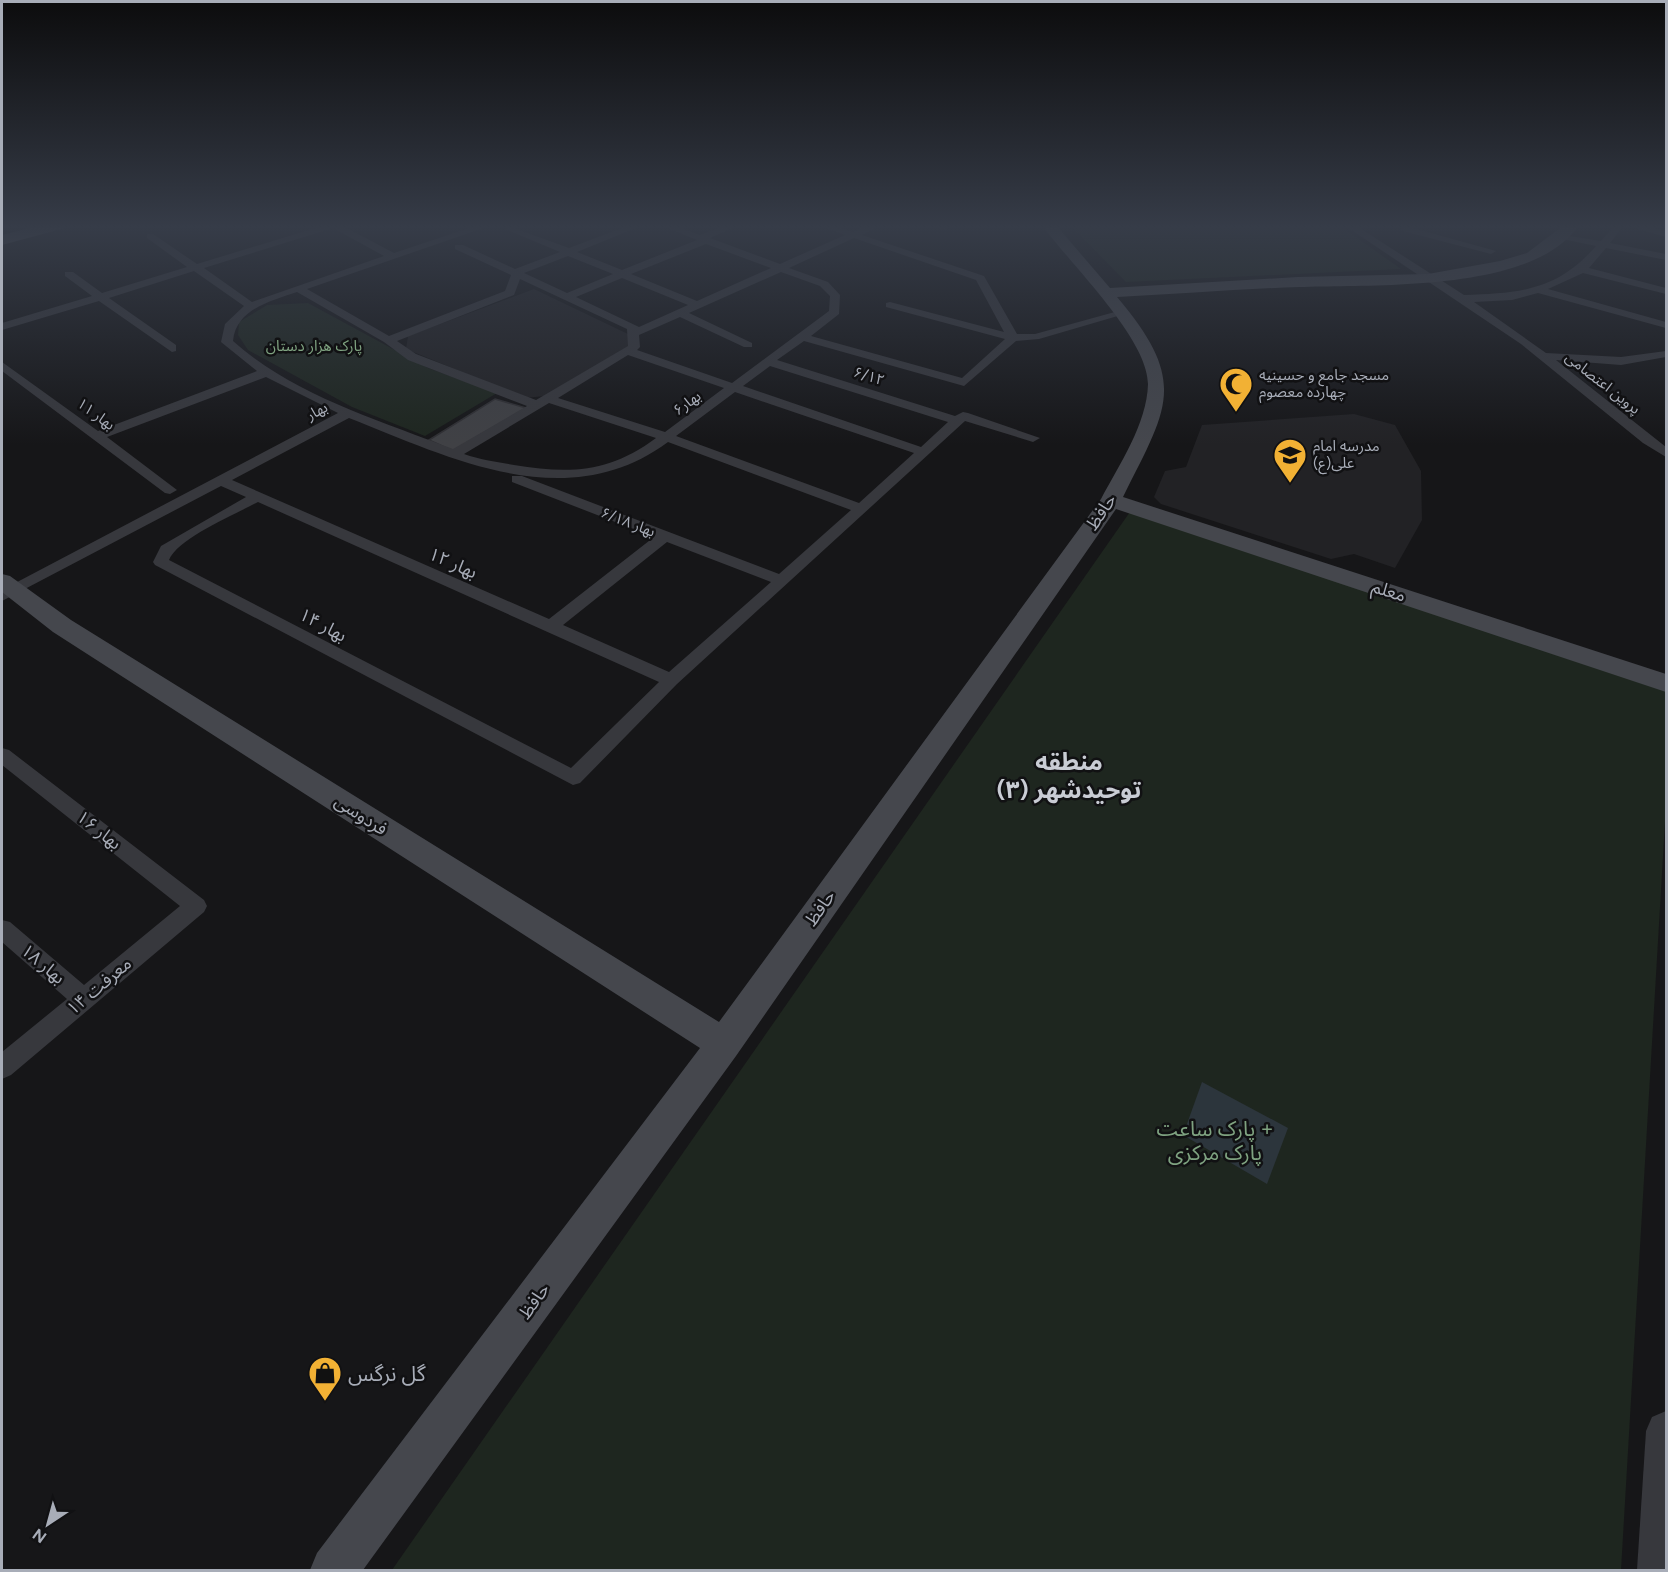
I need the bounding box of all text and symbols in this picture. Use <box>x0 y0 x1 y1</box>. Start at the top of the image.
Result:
park label: پارک هزار دستان <box>266 337 362 356</box>
street label: پروین اعتصامی <box>1561 348 1644 419</box>
street label: ۶/۱۲ <box>851 363 887 389</box>
mosque icon: مسجد جامع و حسینیه چهارده معصوم <box>1218 366 1254 413</box>
place label: مسجد جامع و حسینیه چهارده معصوم <box>1259 366 1389 403</box>
street label: بهار۶ <box>670 387 704 419</box>
street label: بهار ۱۱ <box>74 394 118 434</box>
street label: بهار <box>302 398 331 424</box>
school or university icon: مدرسه امام علی(ع) <box>1272 437 1308 484</box>
place label: مدرسه امام علی(ع) <box>1313 437 1380 475</box>
street label: حافظ <box>1081 490 1121 534</box>
street label: بهار ۶/۱۸ <box>598 503 658 541</box>
street label: بهار ۱۲ <box>425 543 481 583</box>
street label: معلم <box>1369 575 1409 609</box>
street label: بهار ۱۴ <box>295 603 351 647</box>
district label: منطقه توحیدشهر (۳) <box>997 747 1142 804</box>
street label: فردوسی <box>330 790 392 840</box>
street label: بهار ۱۶ <box>72 806 126 854</box>
street label: حافظ <box>800 886 840 930</box>
street label: بهار ۱۸ <box>16 939 70 989</box>
street label: معرفت ۱۴ <box>62 952 136 1020</box>
park label: پارک ساعت + پارک مرکزی <box>1156 1116 1274 1166</box>
street label: حافظ <box>514 1279 554 1323</box>
shop icon: گل نرگس <box>307 1355 343 1402</box>
place label: گل نرگس <box>348 1361 426 1386</box>
north arrow <box>18 1494 78 1554</box>
text: N <box>29 1524 50 1547</box>

